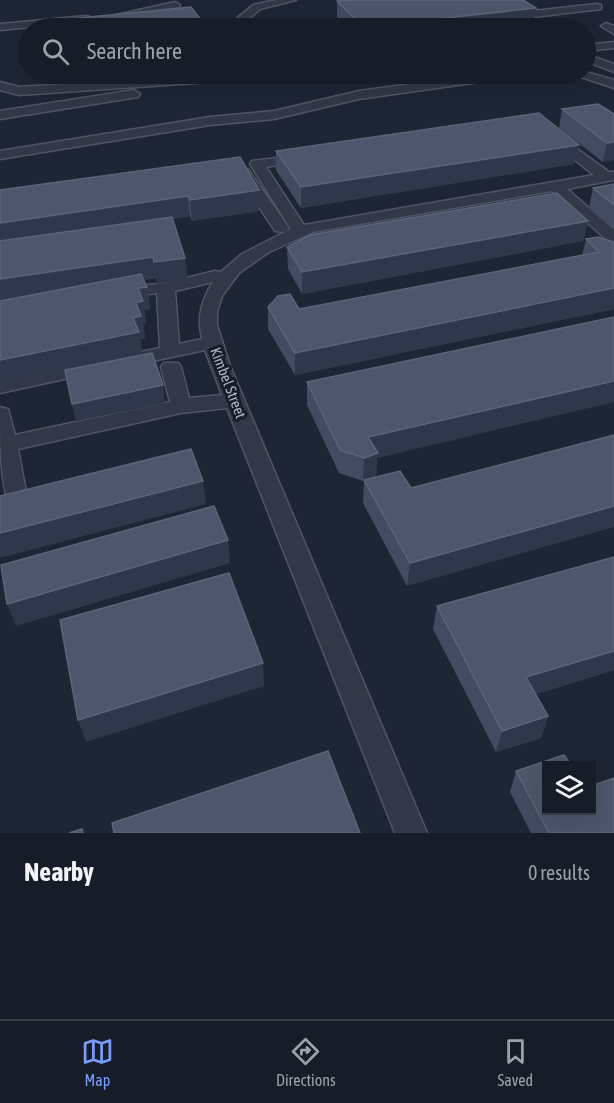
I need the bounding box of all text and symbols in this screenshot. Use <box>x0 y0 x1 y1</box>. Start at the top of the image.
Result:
search box <box>18 18 596 84</box>
icon: search <box>39 35 72 68</box>
text: Search here <box>87 38 182 64</box>
street label: Kimbel Street <box>207 345 250 421</box>
map controls <box>542 761 596 815</box>
button: layers <box>542 761 596 815</box>
text: Nearby <box>24 857 94 887</box>
text: 0 results <box>528 861 590 884</box>
tab: Map <box>81 1035 114 1089</box>
tab: Directions <box>276 1035 336 1089</box>
tab: Saved <box>498 1035 533 1089</box>

